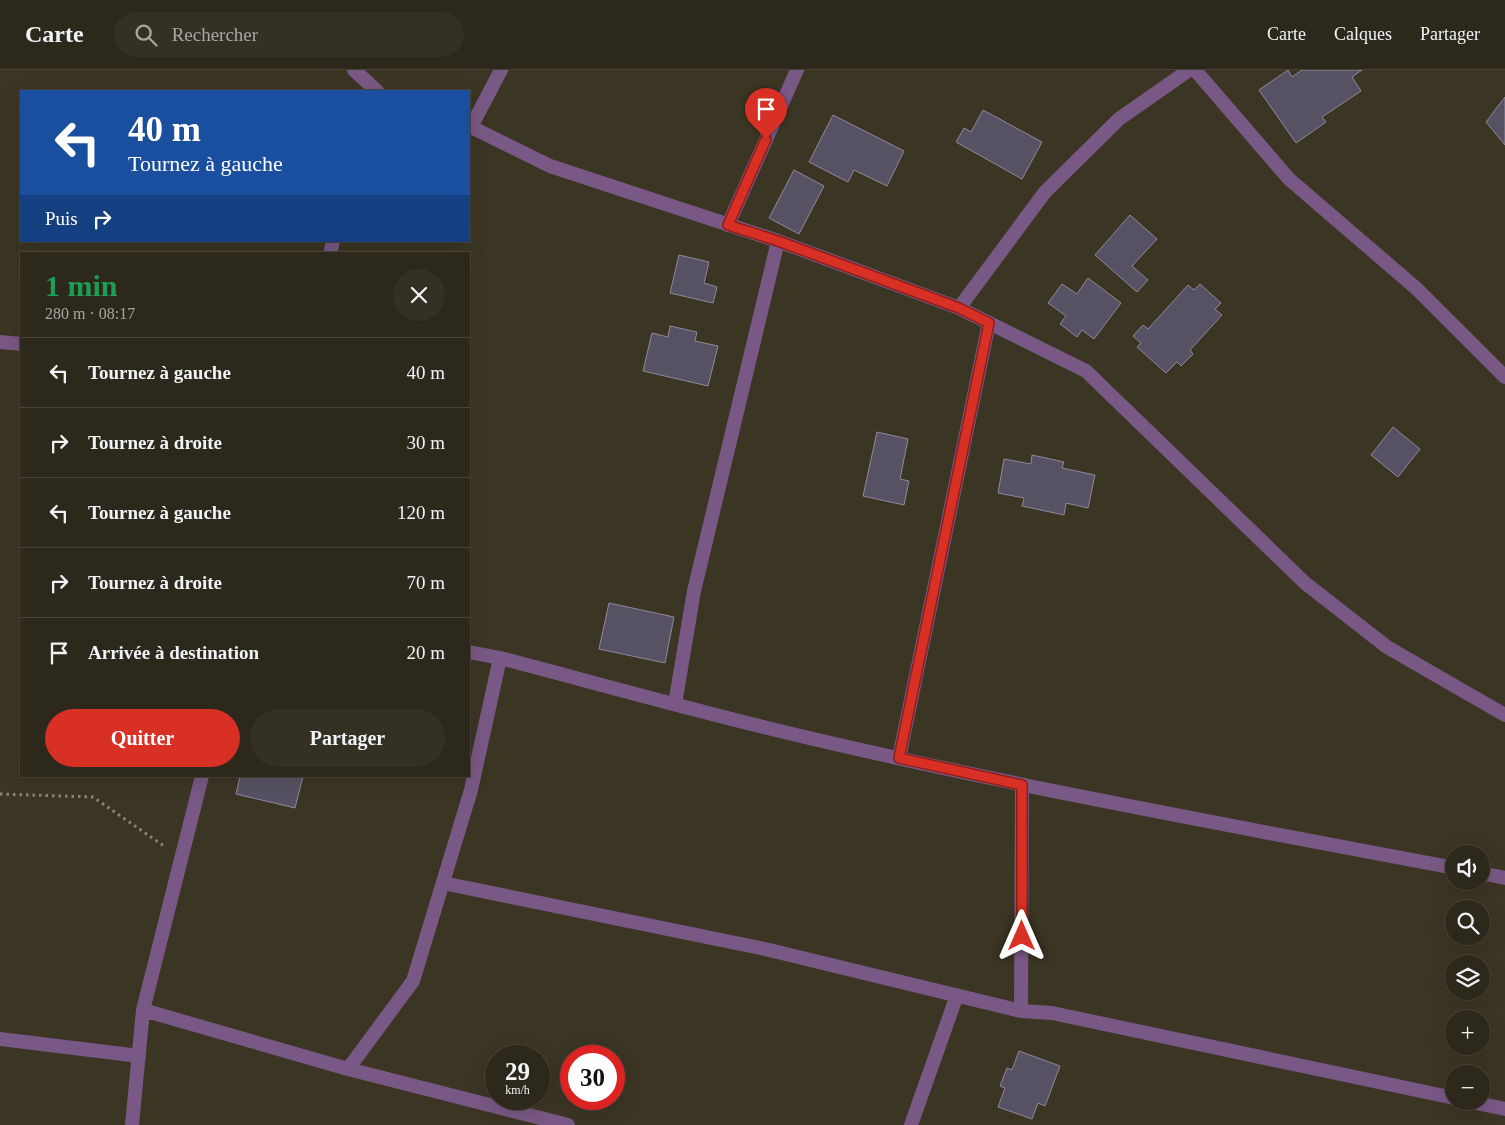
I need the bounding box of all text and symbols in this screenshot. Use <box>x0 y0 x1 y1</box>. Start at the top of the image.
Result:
search box <box>114 12 464 57</box>
text: Carte <box>25 21 84 47</box>
icon: search <box>132 21 160 49</box>
text: Rechercher <box>172 24 258 45</box>
text: Carte <box>1267 24 1306 44</box>
text: Calques <box>1334 24 1392 44</box>
text: Partager <box>1420 24 1480 44</box>
pin <box>745 88 787 139</box>
icon: arrive <box>752 95 780 123</box>
icon: left <box>45 110 110 175</box>
text: 40 m <box>128 110 201 149</box>
text: Tournez à gauche <box>128 151 283 176</box>
icon: right <box>88 205 116 233</box>
text: Puis <box>45 208 78 229</box>
text: 1 min <box>45 269 118 302</box>
button: close <box>393 269 445 321</box>
text: 280 m · 08:17 <box>45 305 135 322</box>
icon: left <box>45 359 73 387</box>
text: Tournez à gauche <box>88 362 231 383</box>
text: 40 m <box>406 362 445 383</box>
icon: right <box>45 429 73 457</box>
text: Tournez à droite <box>88 432 222 453</box>
text: 30 m <box>406 432 445 453</box>
icon: left <box>45 499 73 527</box>
text: Tournez à gauche <box>88 502 231 523</box>
text: 120 m <box>397 502 445 523</box>
icon: right <box>45 569 73 597</box>
text: Tournez à droite <box>88 572 222 593</box>
text: 70 m <box>406 572 445 593</box>
icon: arrive <box>45 639 73 667</box>
text: Arrivée à destination <box>88 642 259 663</box>
text: 20 m <box>406 642 445 663</box>
button: Quitter <box>45 709 240 767</box>
button: Partager <box>250 709 445 767</box>
map controls <box>1445 845 1490 1110</box>
button: sound <box>1445 845 1490 890</box>
button: search <box>1445 900 1490 945</box>
position arrow <box>995 909 1047 961</box>
button: layers <box>1445 955 1490 1000</box>
button: + <box>1445 1010 1490 1055</box>
speed limit sign: 30 <box>560 1045 625 1110</box>
text: 29 <box>505 1058 530 1085</box>
button: − <box>1445 1065 1490 1110</box>
text: km/h <box>505 1083 530 1097</box>

